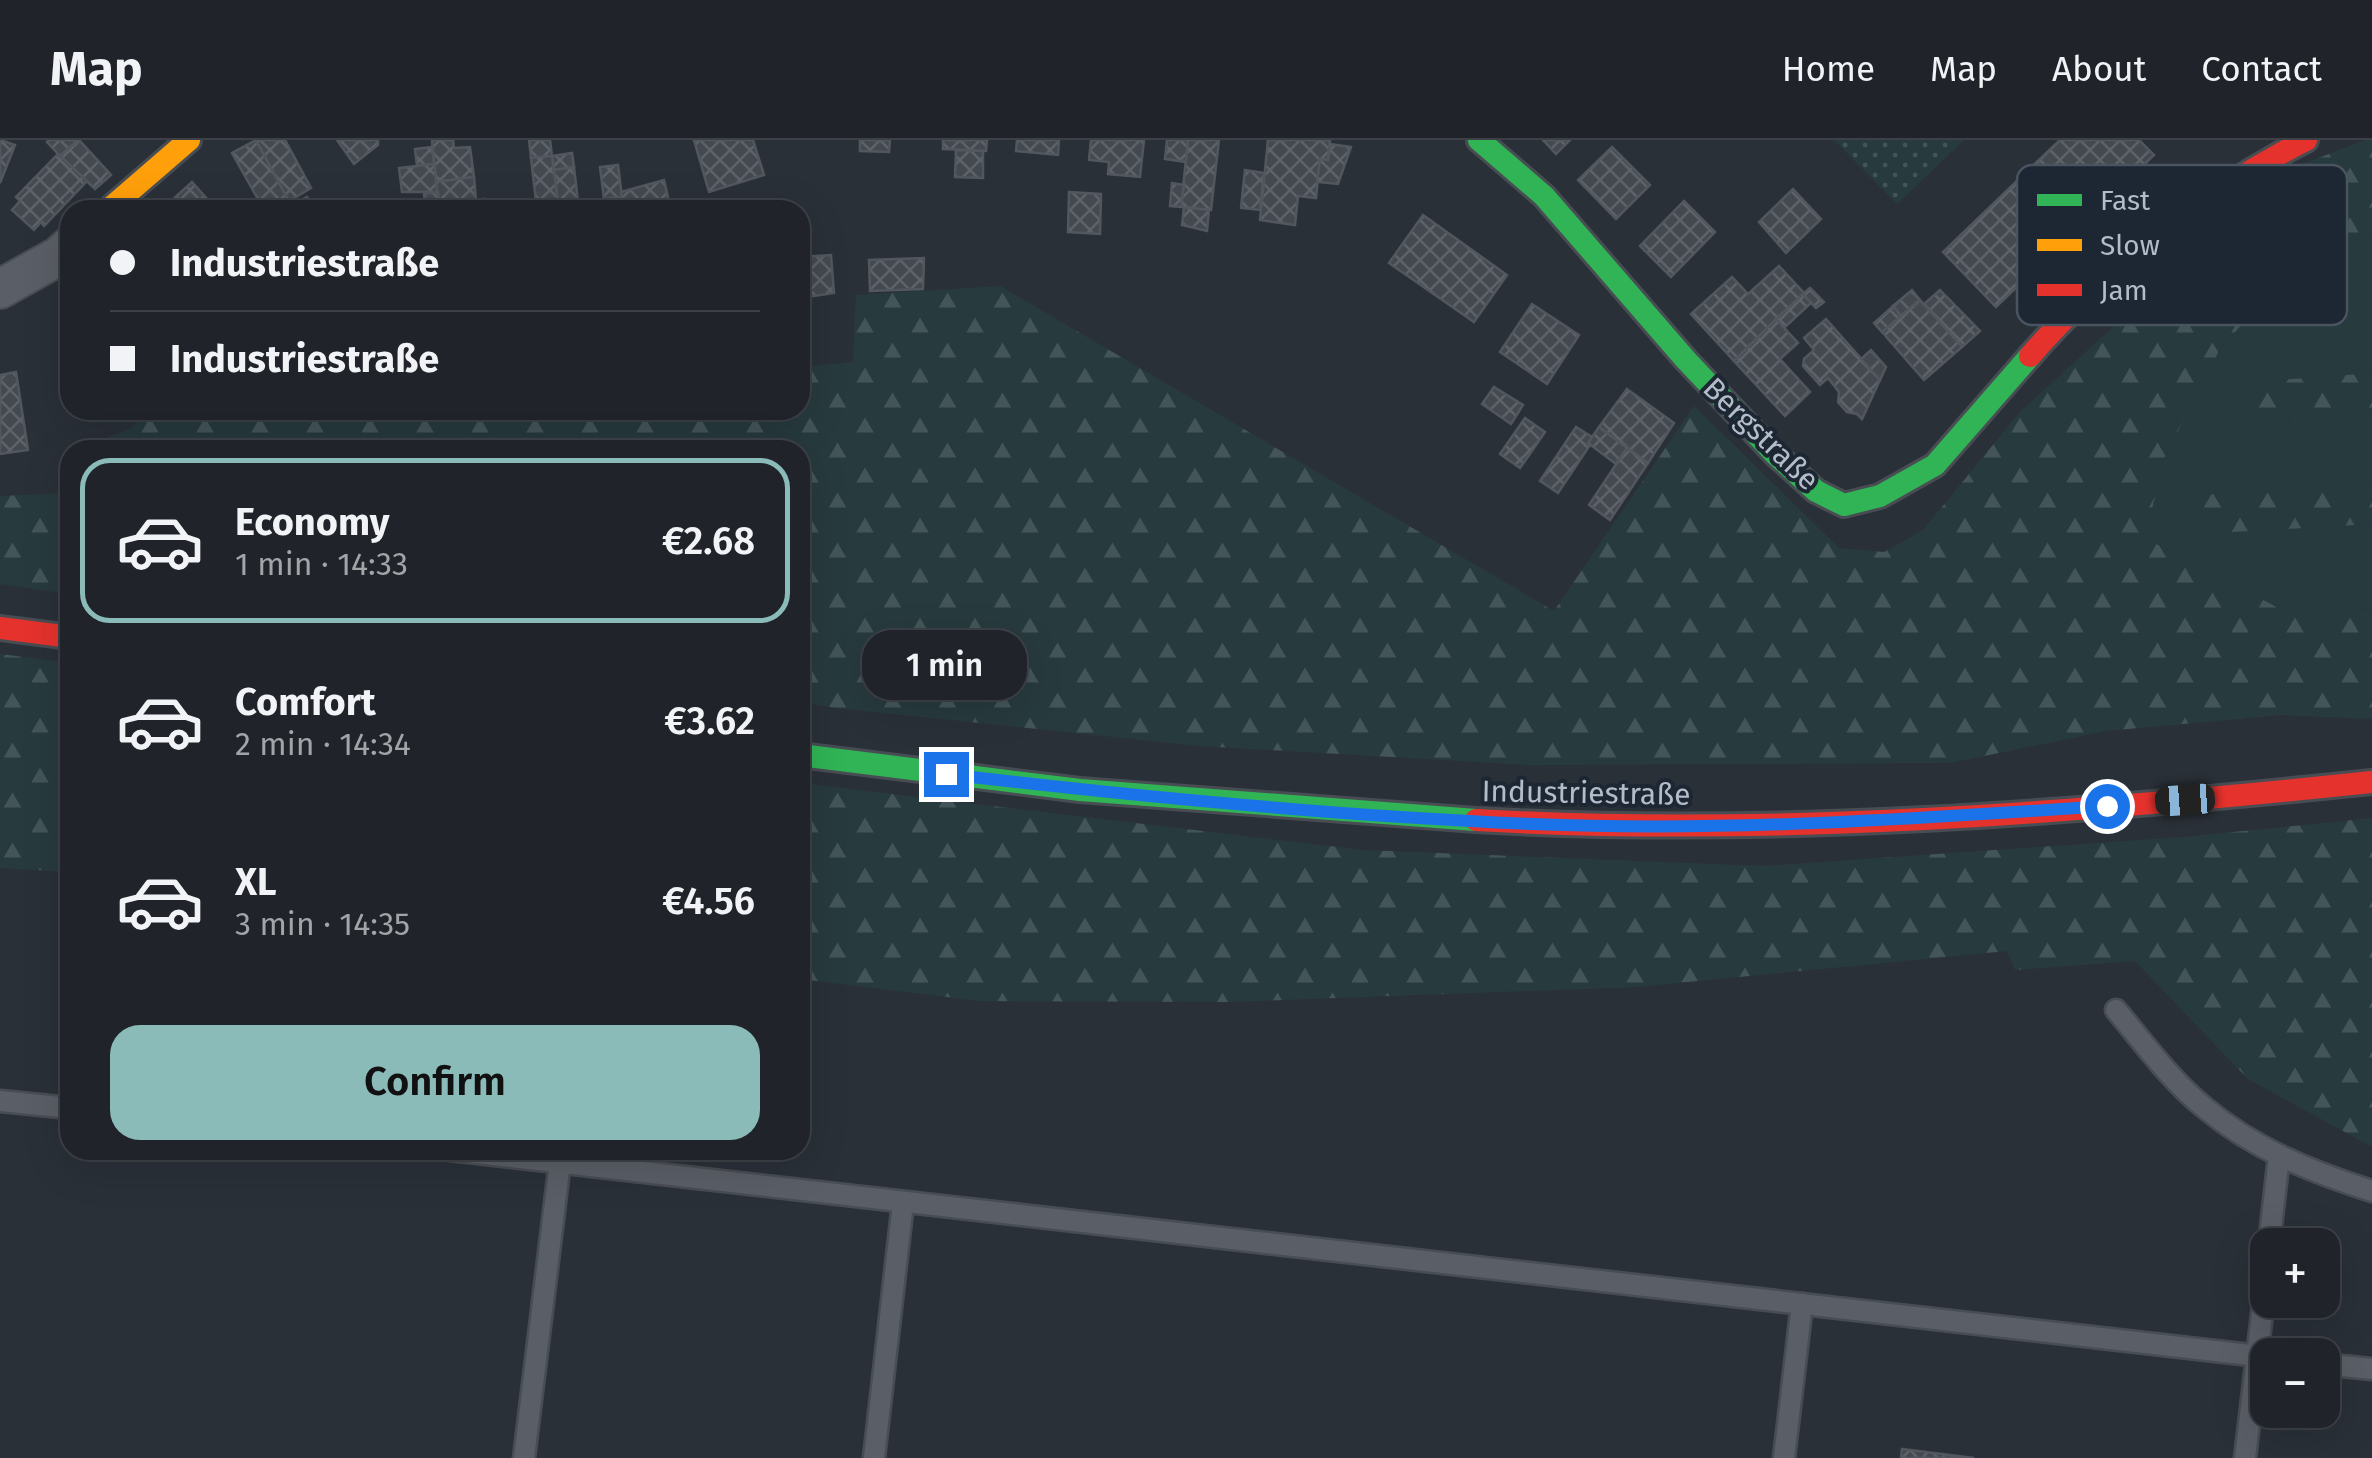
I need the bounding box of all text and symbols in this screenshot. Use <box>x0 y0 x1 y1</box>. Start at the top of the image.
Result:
text: Map <box>50 40 143 98</box>
text: Home <box>1782 48 1875 90</box>
text: Map <box>1930 48 1997 90</box>
text: About <box>2052 48 2146 90</box>
text: Contact <box>2201 48 2322 90</box>
legend <box>2017 165 2347 325</box>
text: Fast <box>2100 184 2151 217</box>
text: Slow <box>2100 229 2160 262</box>
text: Industriestraße <box>170 240 439 286</box>
text: Jam <box>2100 274 2148 307</box>
text: Industriestraße <box>170 336 439 382</box>
street label: Bergstraße <box>1696 370 1826 498</box>
icon: car <box>115 496 205 586</box>
text: Economy <box>235 499 390 545</box>
text: €2.68 <box>662 518 755 564</box>
text: 1 min · 14:33 <box>235 545 408 583</box>
callout: 1 min <box>864 629 1028 699</box>
text: 1 min <box>906 646 983 684</box>
icon: car <box>115 676 205 766</box>
text: Comfort <box>235 679 376 725</box>
text: €3.62 <box>664 698 755 744</box>
text: 2 min · 14:34 <box>235 725 411 763</box>
route end <box>924 752 969 797</box>
street label: Industriestraße <box>1481 773 1691 813</box>
car <box>2154 783 2216 817</box>
route start <box>2085 784 2130 829</box>
icon: car <box>115 856 205 946</box>
text: XL <box>235 859 277 905</box>
text: €4.56 <box>662 878 755 924</box>
text: 3 min · 14:35 <box>235 905 410 943</box>
button: Confirm <box>110 1025 760 1140</box>
map controls <box>2250 1228 2340 1428</box>
button: + <box>2250 1228 2340 1318</box>
button: − <box>2250 1338 2340 1428</box>

